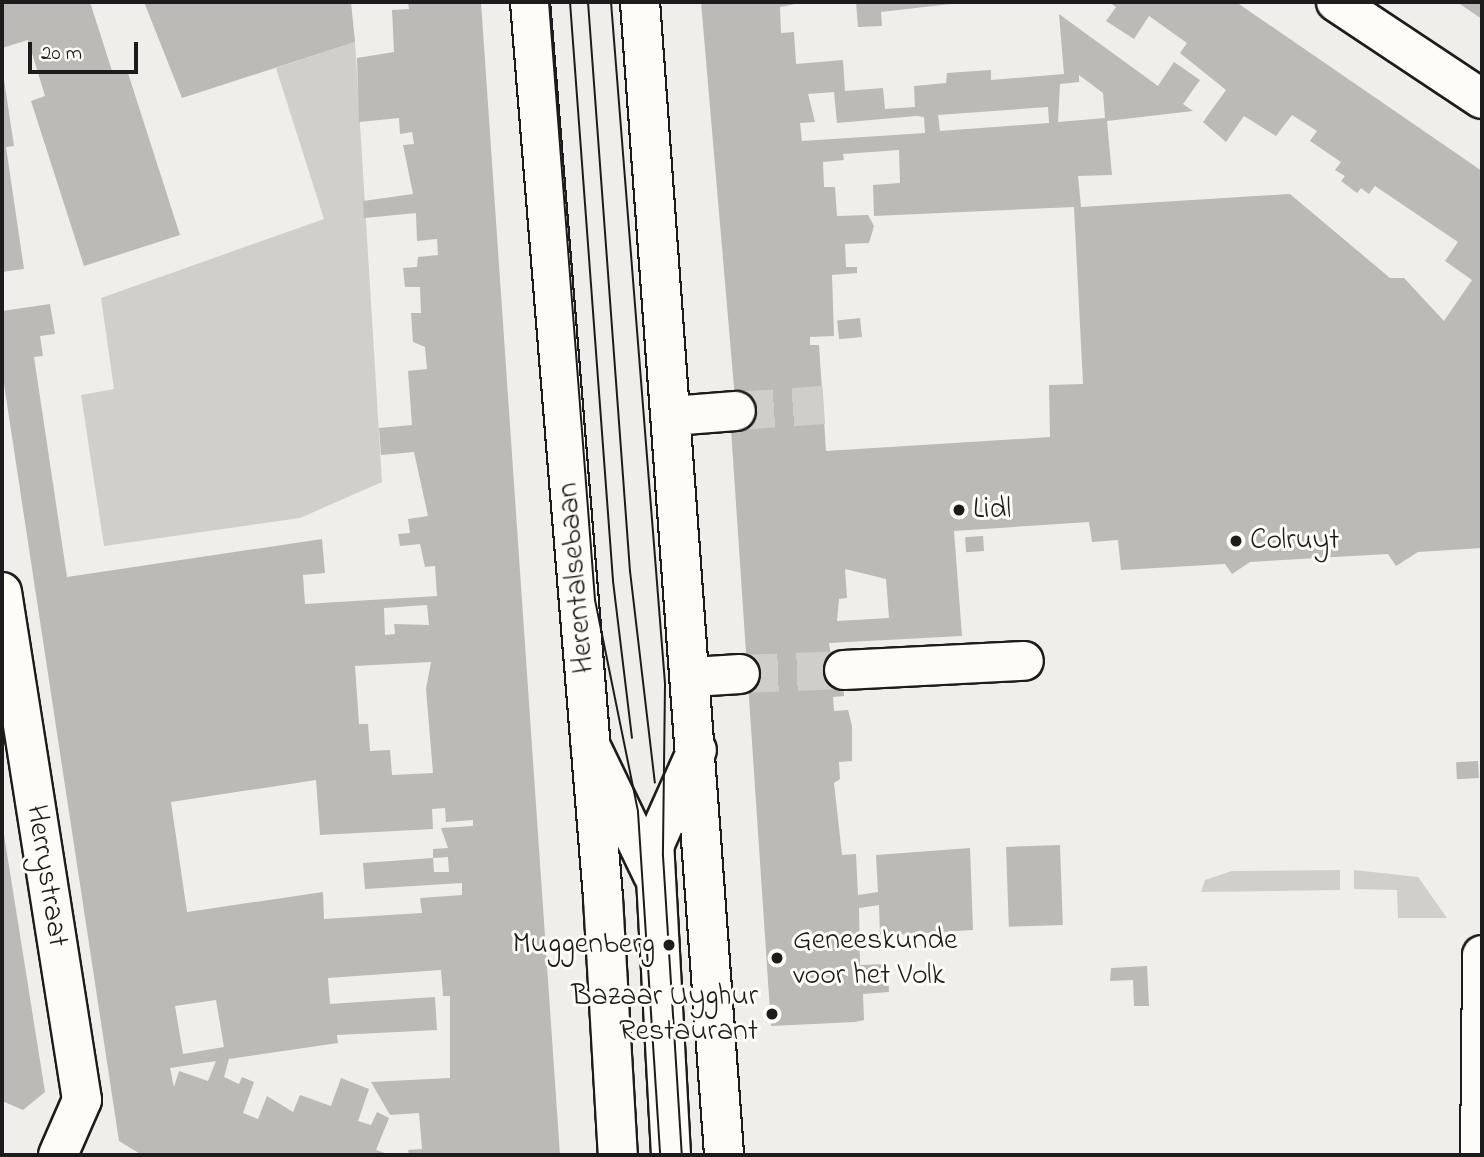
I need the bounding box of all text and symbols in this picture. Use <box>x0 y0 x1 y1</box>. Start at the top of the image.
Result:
scale bar <box>32 28 142 72</box>
text: 20 m <box>41 39 82 69</box>
street label: Herentalsebaan <box>551 481 603 675</box>
place label: Lidl <box>973 492 1011 528</box>
marker: Lidl <box>951 502 967 518</box>
place label: Colruyt <box>1250 523 1339 559</box>
marker: Colruyt <box>1228 533 1244 549</box>
street label: Herrystraat <box>17 802 75 950</box>
place label: Geneeskunde voor het Volk <box>793 923 957 993</box>
place label: Muggenberg <box>512 927 655 963</box>
marker: Muggenberg <box>661 937 677 953</box>
marker: Geneeskunde voor het Volk <box>767 948 787 968</box>
place label: Bazaar Uyghur Restaurant <box>571 979 758 1050</box>
marker: Bazaar Uyghur Restaurant <box>764 1006 780 1022</box>

